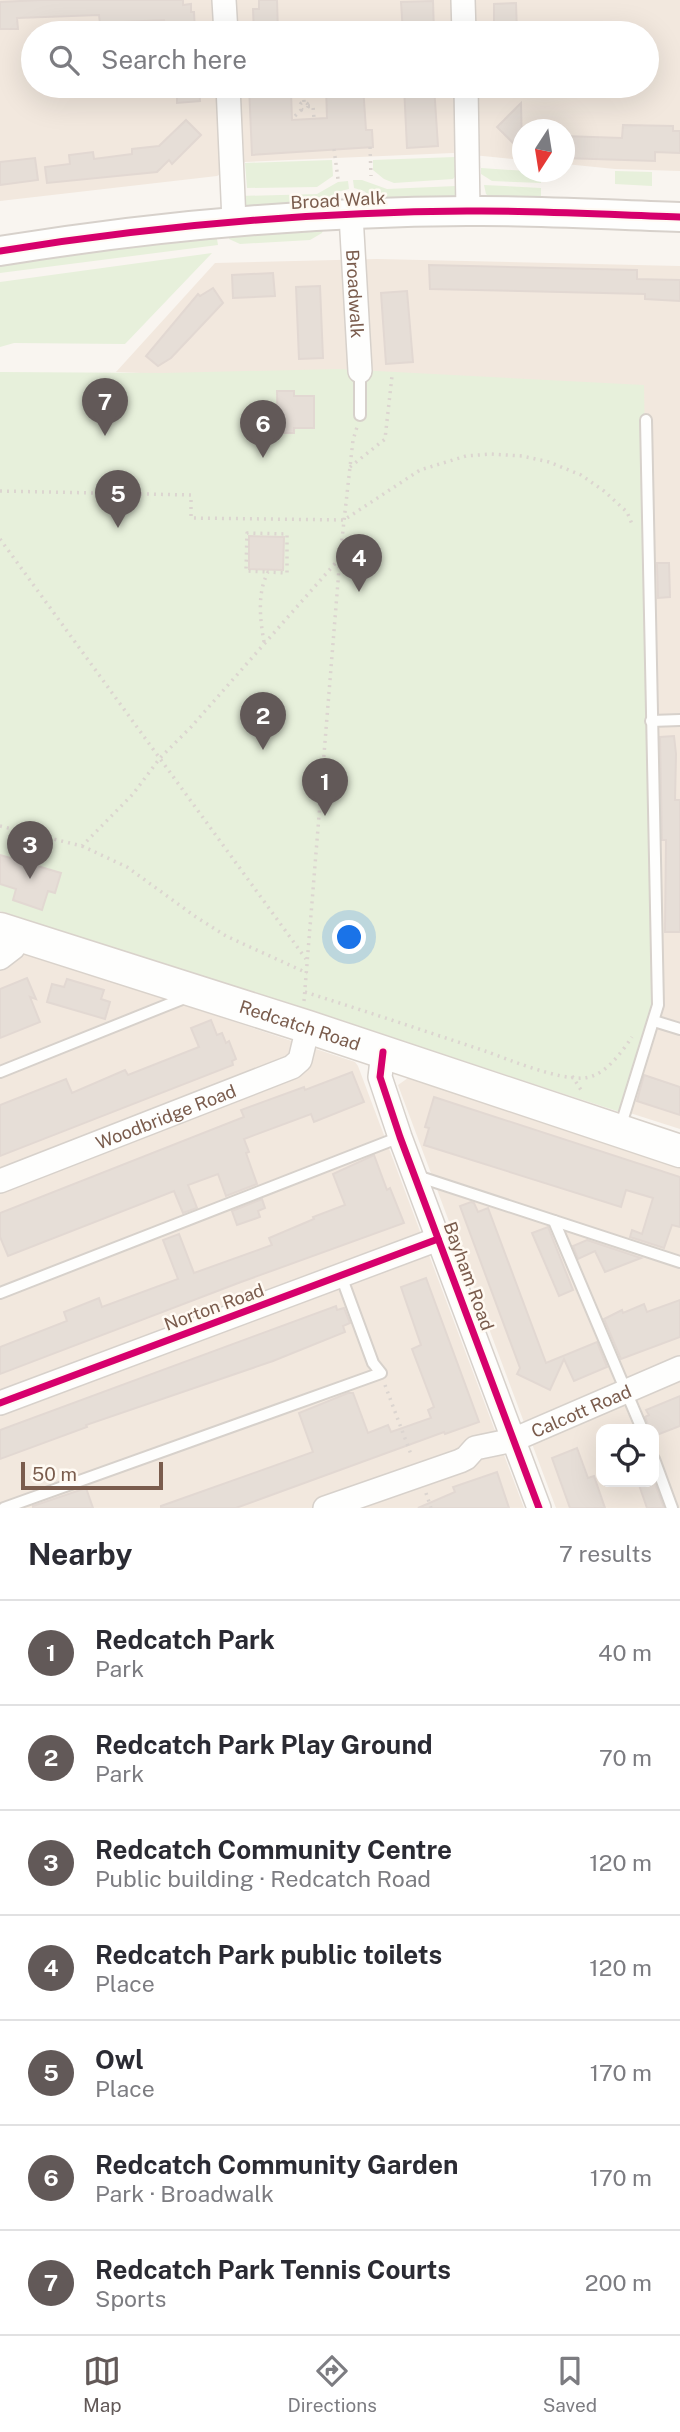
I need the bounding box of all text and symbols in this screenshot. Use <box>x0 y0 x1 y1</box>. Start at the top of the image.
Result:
search box <box>21 21 659 98</box>
icon: search <box>45 41 83 79</box>
text: Search here <box>101 44 247 75</box>
north arrow <box>512 119 575 182</box>
street label: Broad Walk <box>290 187 386 213</box>
street label: Broadwalk <box>343 249 369 339</box>
pin: 7 <box>82 378 128 436</box>
pin: 6 <box>240 400 286 458</box>
pin: 5 <box>95 470 141 528</box>
pin: 4 <box>336 534 382 592</box>
pin: 2 <box>240 692 286 750</box>
pin: 1 <box>302 758 348 816</box>
pin: 3 <box>7 821 53 879</box>
your location <box>332 920 366 954</box>
street label: Redcatch Road <box>237 995 363 1054</box>
street label: Woodbridge Road <box>93 1079 239 1153</box>
street label: Bayham Road <box>440 1219 498 1333</box>
street label: Norton Road <box>161 1279 267 1335</box>
street label: Calcott Road <box>528 1380 634 1441</box>
map controls <box>596 1424 659 1487</box>
button: locate <box>596 1424 659 1487</box>
scale bar <box>21 1459 163 1491</box>
text: 50 m <box>32 1463 77 1485</box>
text: Nearby <box>28 1536 132 1572</box>
text: 7 results <box>559 1540 652 1567</box>
text: Redcatch Park <box>95 1624 275 1655</box>
text: 1 <box>46 1639 56 1666</box>
text: 40 m <box>598 1639 652 1666</box>
text: Park <box>95 1655 144 1682</box>
text: Redcatch Park Play Ground <box>95 1729 433 1760</box>
text: 2 <box>44 1744 58 1771</box>
text: 70 m <box>599 1744 652 1771</box>
text: Park <box>95 1760 144 1787</box>
text: Redcatch Community Centre <box>95 1834 452 1865</box>
text: 3 <box>43 1849 59 1876</box>
text: 120 m <box>589 1849 652 1876</box>
text: Public building · Redcatch Road <box>95 1865 431 1892</box>
text: Redcatch Park public toilets <box>95 1939 442 1970</box>
text: 4 <box>43 1954 59 1981</box>
text: 120 m <box>589 1954 652 1981</box>
text: Place <box>95 1970 155 1997</box>
text: Owl <box>95 2044 144 2075</box>
text: 5 <box>43 2059 59 2086</box>
text: 170 m <box>590 2059 652 2086</box>
text: Place <box>95 2075 155 2102</box>
text: Redcatch Community Garden <box>95 2149 458 2180</box>
text: 6 <box>43 2164 59 2191</box>
text: 170 m <box>590 2164 652 2191</box>
text: Park · Broadwalk <box>95 2180 274 2207</box>
text: Redcatch Park Tennis Courts <box>95 2254 451 2285</box>
text: 7 <box>44 2269 58 2296</box>
text: 200 m <box>585 2269 652 2296</box>
text: Sports <box>95 2285 166 2312</box>
tab: Map <box>83 2352 122 2416</box>
tab: Directions <box>288 2352 377 2416</box>
tab: Saved <box>543 2352 597 2416</box>

